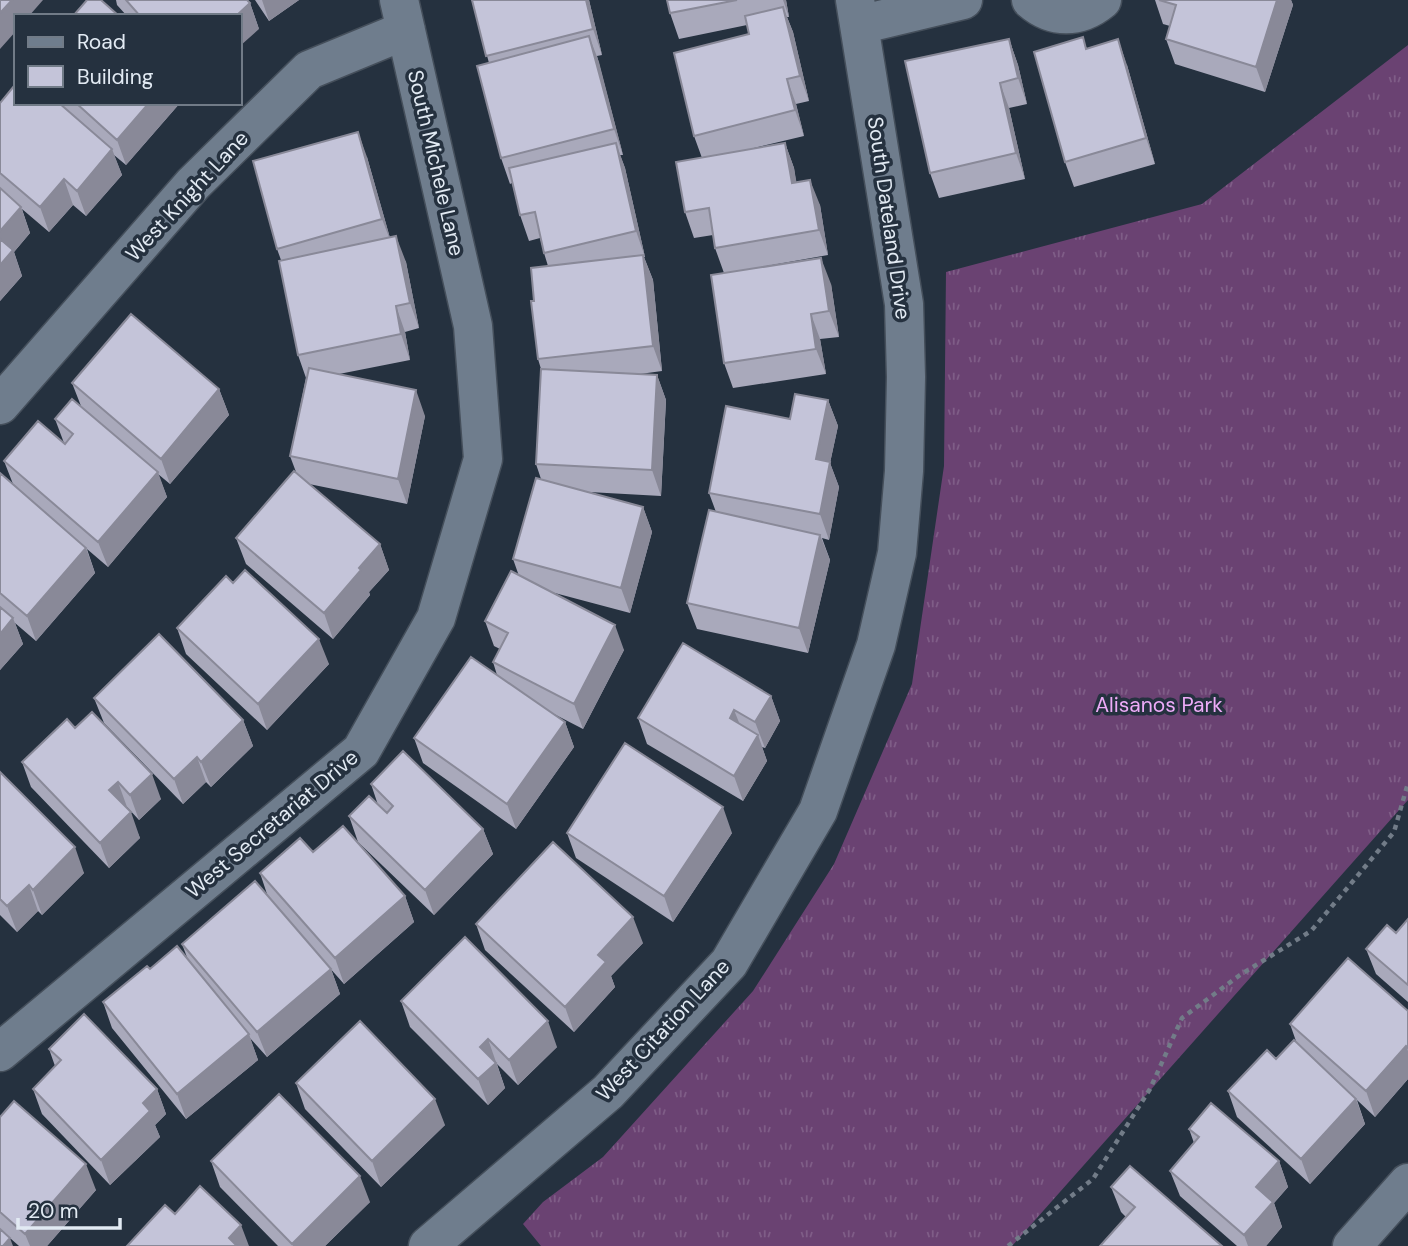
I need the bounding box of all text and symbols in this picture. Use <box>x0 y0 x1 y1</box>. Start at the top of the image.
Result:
legend <box>14 14 242 105</box>
text: Road <box>77 28 126 56</box>
text: Building <box>77 63 154 91</box>
street label: South Michele Lane <box>401 67 471 259</box>
street label: South Dateland Drive <box>861 115 917 321</box>
street label: West Knight Lane <box>119 125 255 267</box>
park label: Alisanos Park <box>1095 691 1223 719</box>
street label: West Secretariat Drive <box>180 743 364 905</box>
street label: West Citation Lane <box>590 953 736 1107</box>
scale bar <box>18 1186 119 1230</box>
text: 20 m <box>28 1197 79 1225</box>

